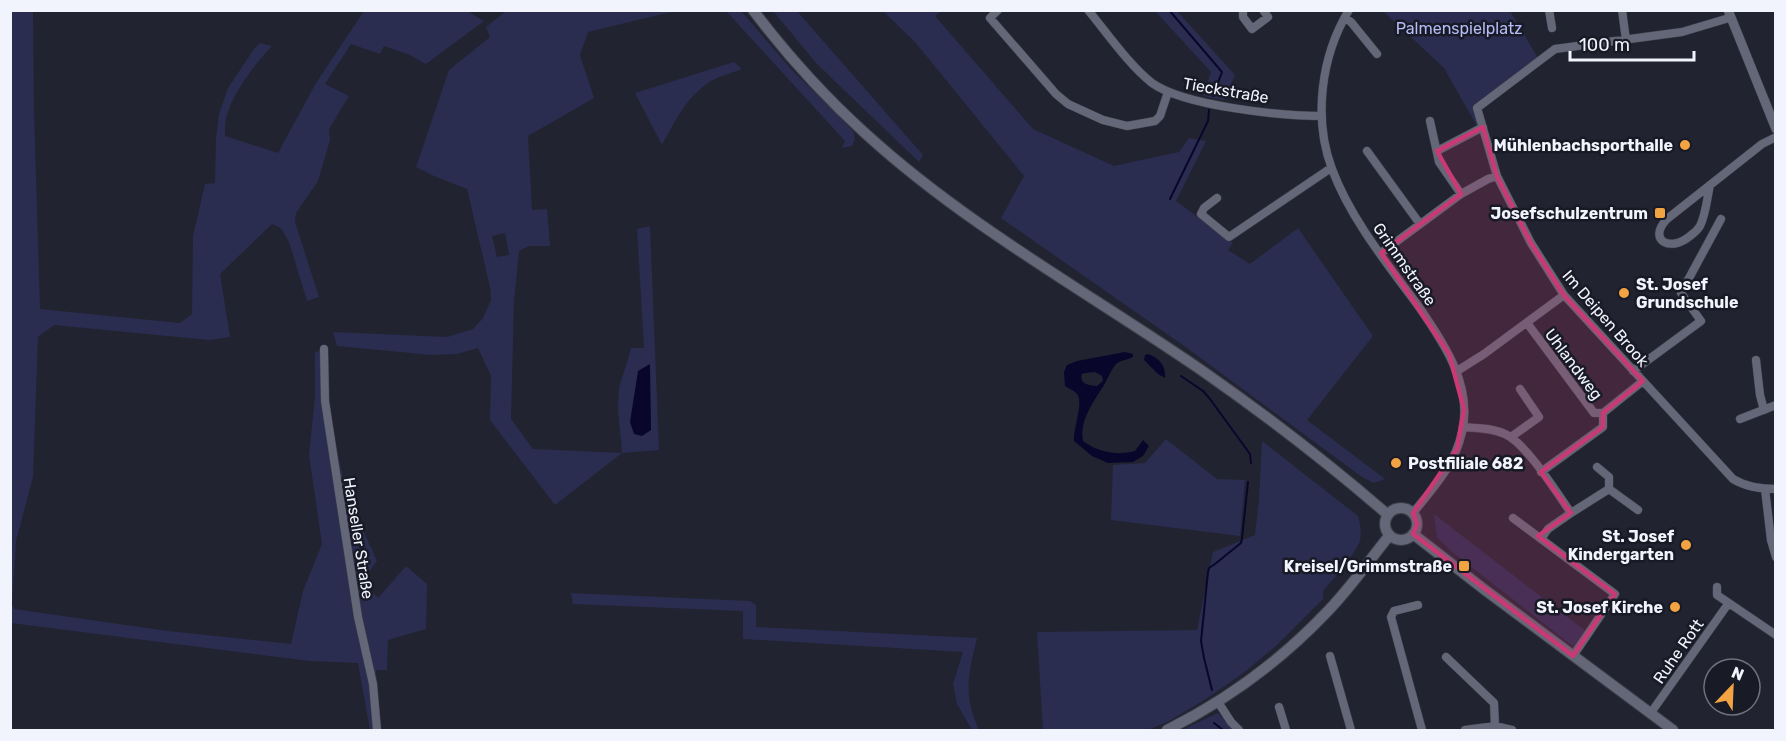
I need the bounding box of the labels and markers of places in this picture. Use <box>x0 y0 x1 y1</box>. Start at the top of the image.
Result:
place label: Mühlenbachsporthalle <box>1493 136 1673 155</box>
marker: Mühlenbachsporthalle <box>1678 138 1692 152</box>
place label: Josefschulzentrum <box>1490 204 1648 223</box>
marker: Josefschulzentrum <box>1653 206 1667 220</box>
place label: St. Josef Grundschule <box>1636 275 1738 312</box>
marker: St. Josef Grundschule <box>1617 286 1631 300</box>
place label: Postfiliale 682 <box>1408 454 1523 473</box>
marker: Postfiliale 682 <box>1389 456 1403 470</box>
place label: St. Josef Kindergarten <box>1568 527 1675 564</box>
marker: St. Josef Kindergarten <box>1679 538 1693 552</box>
place label: Kreisel/Grimmstraße <box>1284 557 1452 576</box>
marker: Kreisel/Grimmstraße <box>1457 559 1471 573</box>
place label: St. Josef Kirche <box>1536 598 1663 617</box>
marker: St. Josef Kirche <box>1668 600 1682 614</box>

